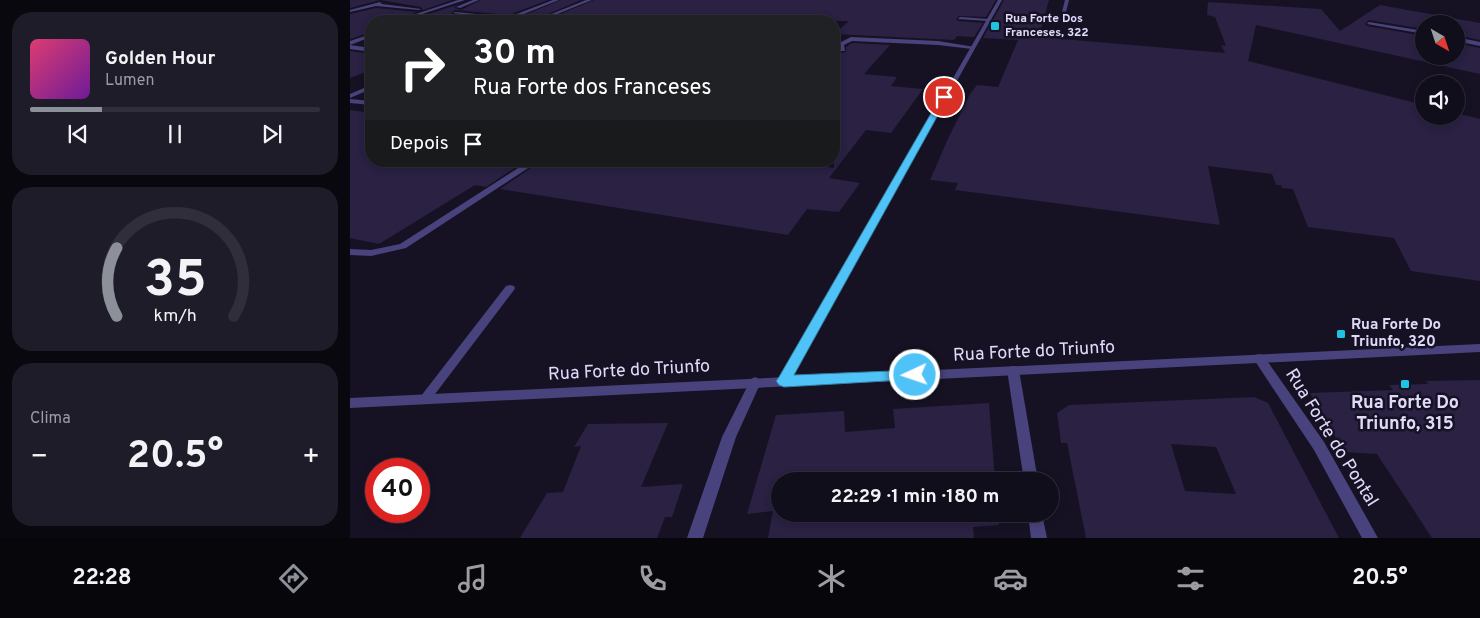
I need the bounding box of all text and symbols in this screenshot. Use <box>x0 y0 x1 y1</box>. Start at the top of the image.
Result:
place label: Rua Forte Dos Franceses, 322 <box>1005 11 1089 41</box>
north arrow <box>1415 15 1465 65</box>
map controls <box>1415 15 1465 125</box>
marker: Rua Forte Dos Franceses, 322 <box>989 20 1001 32</box>
text: 30 m <box>473 32 556 76</box>
icon: right <box>390 35 455 100</box>
text: Golden Hour <box>105 47 216 71</box>
text: Lumen <box>105 71 155 91</box>
text: Rua Forte dos Franceses <box>473 75 711 102</box>
button: sound <box>1415 75 1465 125</box>
pin <box>923 76 965 118</box>
icon: arrive <box>930 83 958 111</box>
icon: previous <box>64 120 92 148</box>
icon: pause <box>161 120 189 148</box>
icon: next <box>258 120 286 148</box>
icon: arrive <box>459 130 487 158</box>
text: Depois <box>390 132 449 156</box>
text: 35 <box>144 249 206 315</box>
text: km/h <box>153 305 197 328</box>
place label: Rua Forte Do Triunfo, 320 <box>1351 316 1441 352</box>
marker: Rua Forte Do Triunfo, 320 <box>1335 328 1347 340</box>
street label: Rua Forte do Triunfo <box>952 336 1116 368</box>
position arrow <box>888 348 940 400</box>
street label: Rua Forte do Triunfo <box>547 355 711 387</box>
street label: Rua Forte do Pontal <box>1279 365 1383 511</box>
marker: Rua Forte Do Triunfo, 315 <box>1399 378 1411 390</box>
place label: Rua Forte Do Triunfo, 315 <box>1351 392 1459 436</box>
text: Clima <box>30 409 71 429</box>
text: 20.5° <box>127 433 223 482</box>
text: − <box>30 440 48 476</box>
text: + <box>302 440 320 476</box>
speed limit sign: 40 <box>365 458 430 523</box>
text: 22:29 · 1 min · 180 m <box>831 485 999 509</box>
icon: directions <box>276 561 311 596</box>
icon: music <box>455 561 490 596</box>
icon: phone <box>635 561 670 596</box>
icon: climate <box>814 561 849 596</box>
icon: car <box>993 561 1028 596</box>
icon: filters <box>1173 561 1208 596</box>
text: 22:28 <box>72 565 132 592</box>
text: 20.5° <box>1352 565 1408 592</box>

